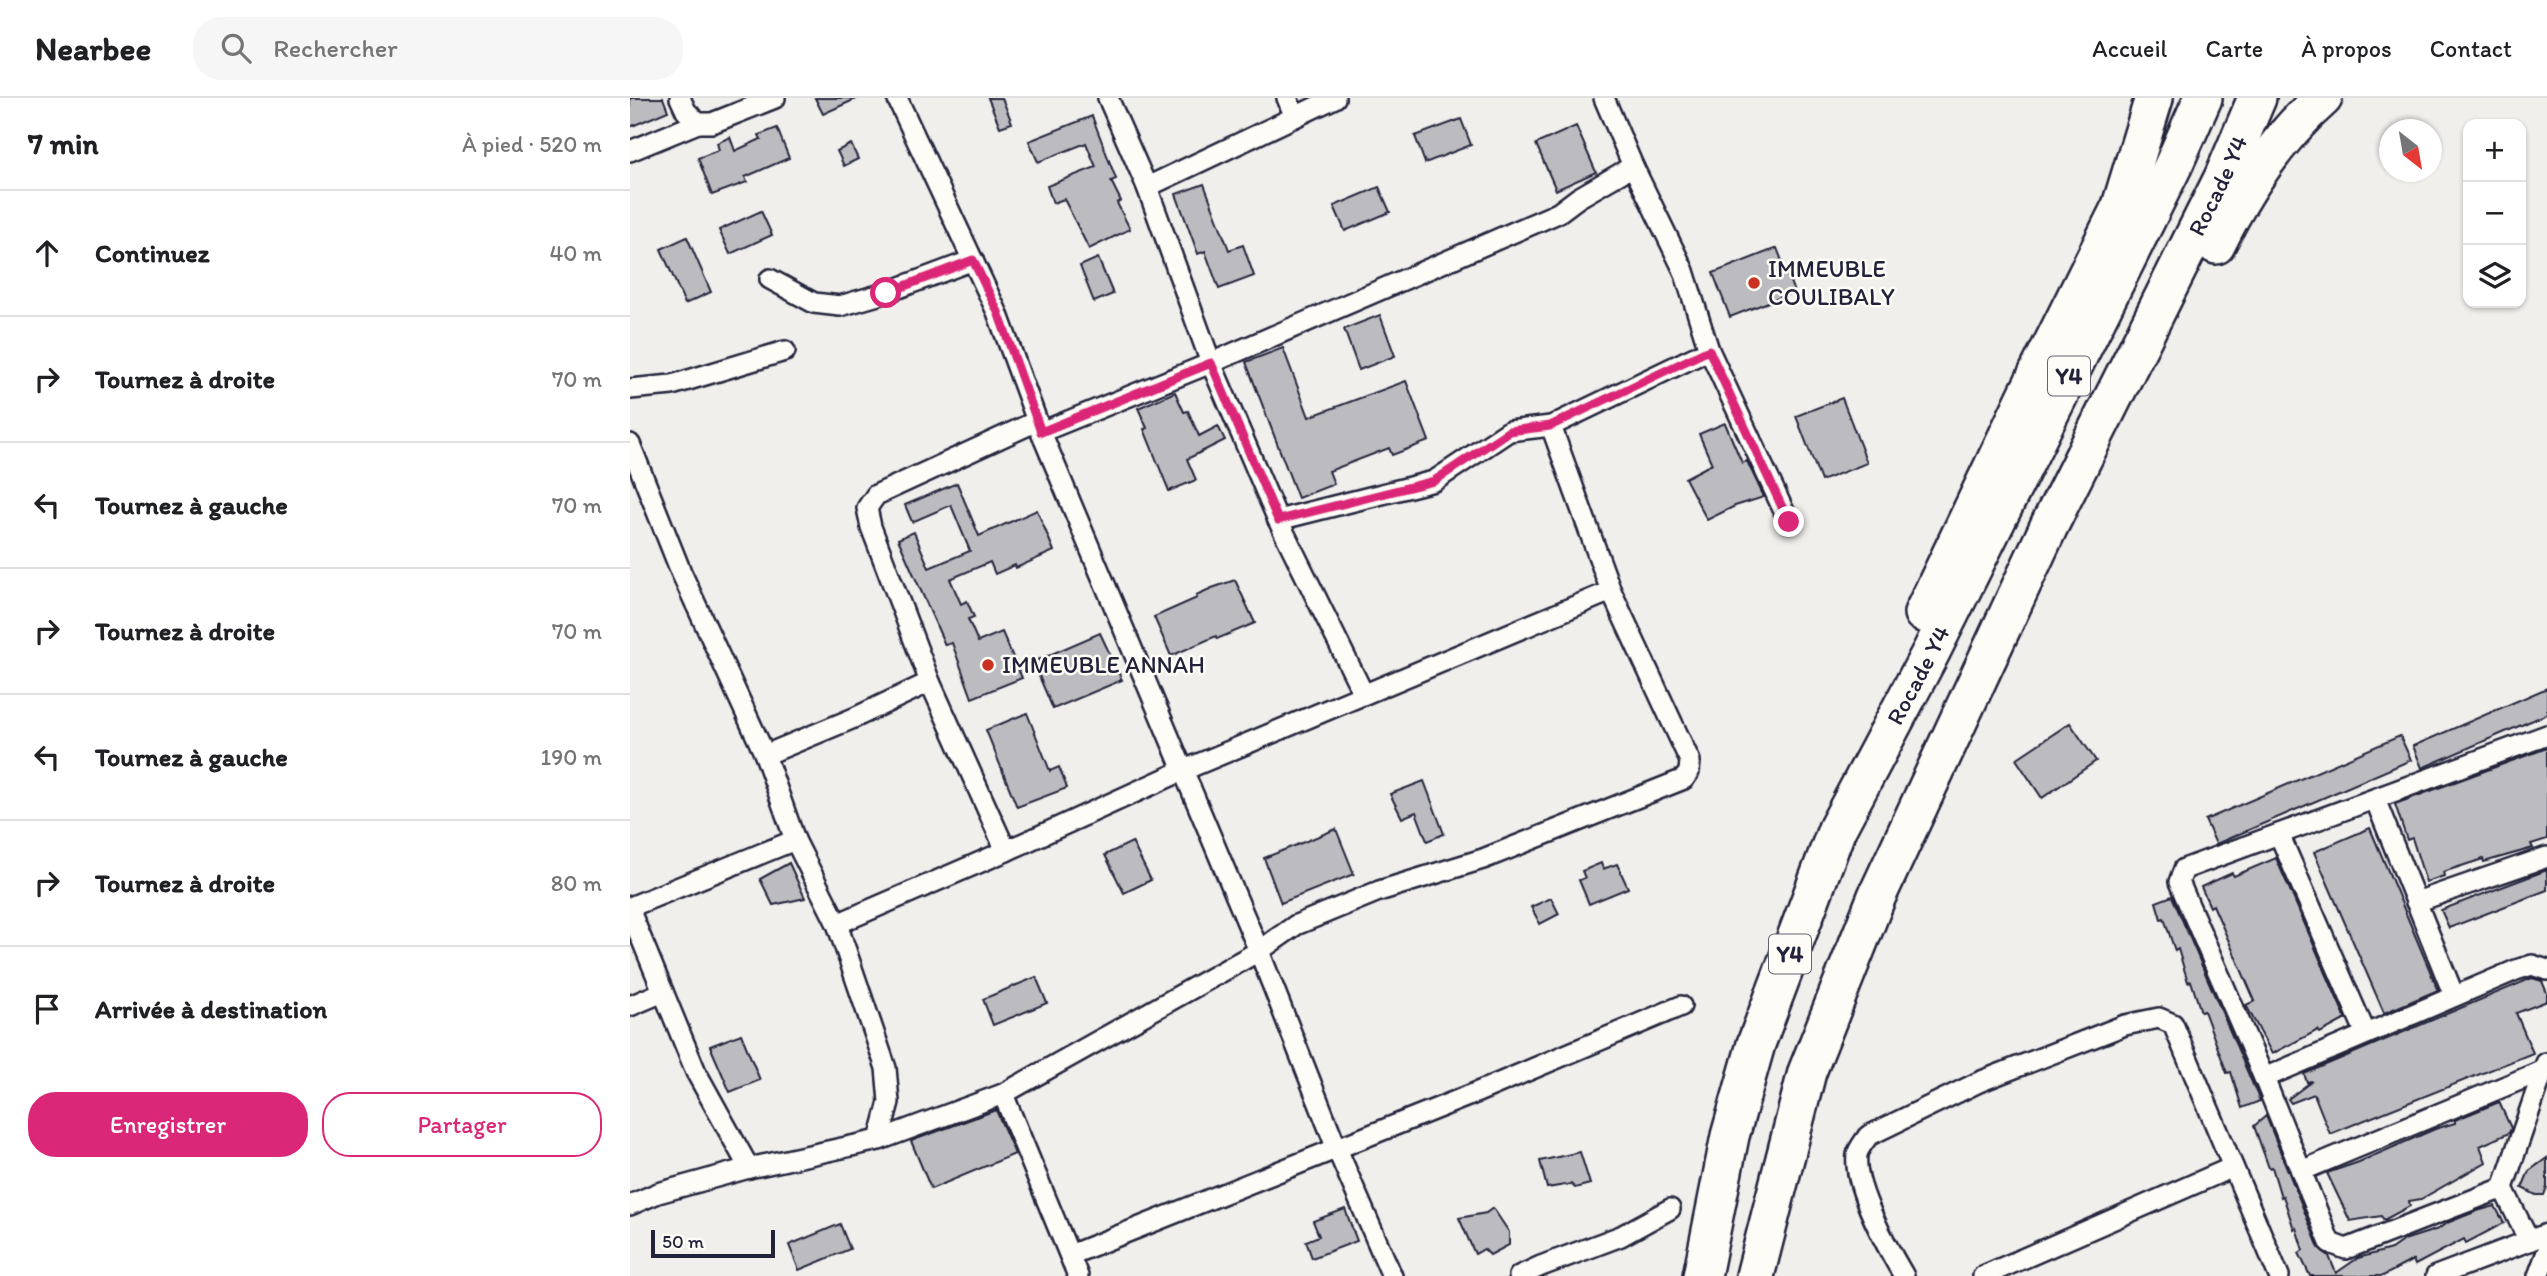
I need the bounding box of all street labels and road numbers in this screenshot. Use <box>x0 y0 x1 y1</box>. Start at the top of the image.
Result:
street label: Rocade Y4 <box>2181 131 2253 240</box>
road number: Y4 <box>2048 356 2090 396</box>
street label: Rocade Y4 <box>1880 621 1956 730</box>
road number: Y4 <box>1769 934 1811 974</box>

